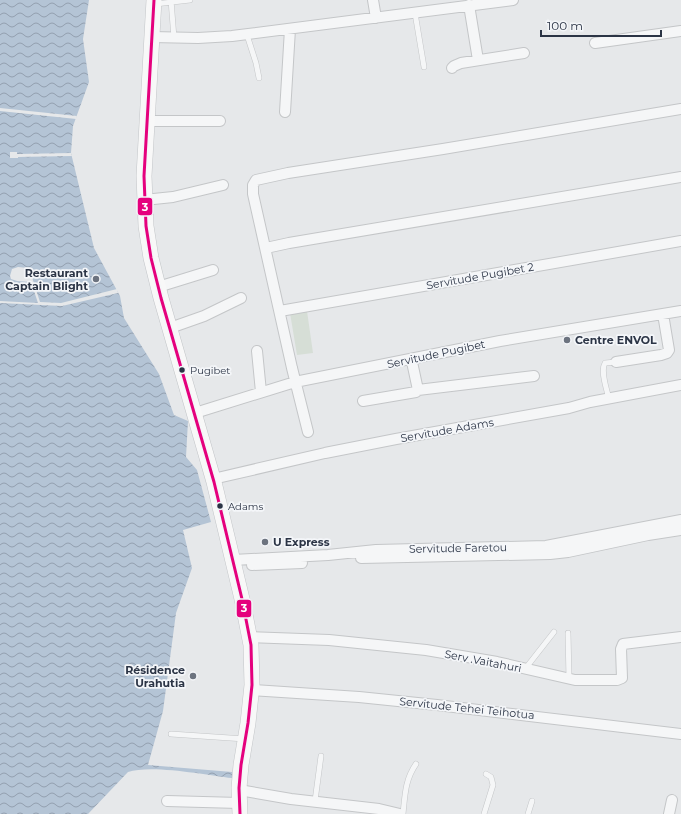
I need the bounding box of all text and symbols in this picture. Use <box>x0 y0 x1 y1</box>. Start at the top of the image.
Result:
scale bar <box>541 12 661 38</box>
text: 100 m <box>547 18 583 33</box>
line badge: 3 <box>137 197 153 216</box>
text: 3 <box>141 200 149 214</box>
street label: Servitude Pugibet 2 <box>425 260 535 292</box>
place label: Restaurant Captain Blight <box>5 266 88 293</box>
marker: Restaurant Captain Blight <box>91 274 101 284</box>
place label: Centre ENVOL <box>575 333 657 347</box>
marker: Centre ENVOL <box>562 335 572 345</box>
street label: Servitude Pugibet <box>386 337 487 371</box>
place label: Pugibet <box>190 364 230 377</box>
marker: Pugibet <box>177 365 187 375</box>
street label: Servitude Adams <box>399 415 495 445</box>
place label: Adams <box>228 500 263 513</box>
marker: Adams <box>215 501 225 511</box>
place label: U Express <box>273 535 330 549</box>
marker: U Express <box>260 537 270 547</box>
street label: Servitude Faretou <box>409 540 507 556</box>
line badge: 3 <box>236 599 252 618</box>
text: 3 <box>240 601 248 615</box>
street label: Serv .Vaitahuri <box>443 647 523 675</box>
place label: Résidence Urahutia <box>125 663 185 690</box>
marker: Résidence Urahutia <box>188 671 198 681</box>
street label: Servitude Tehei Teihotua <box>399 694 535 722</box>

